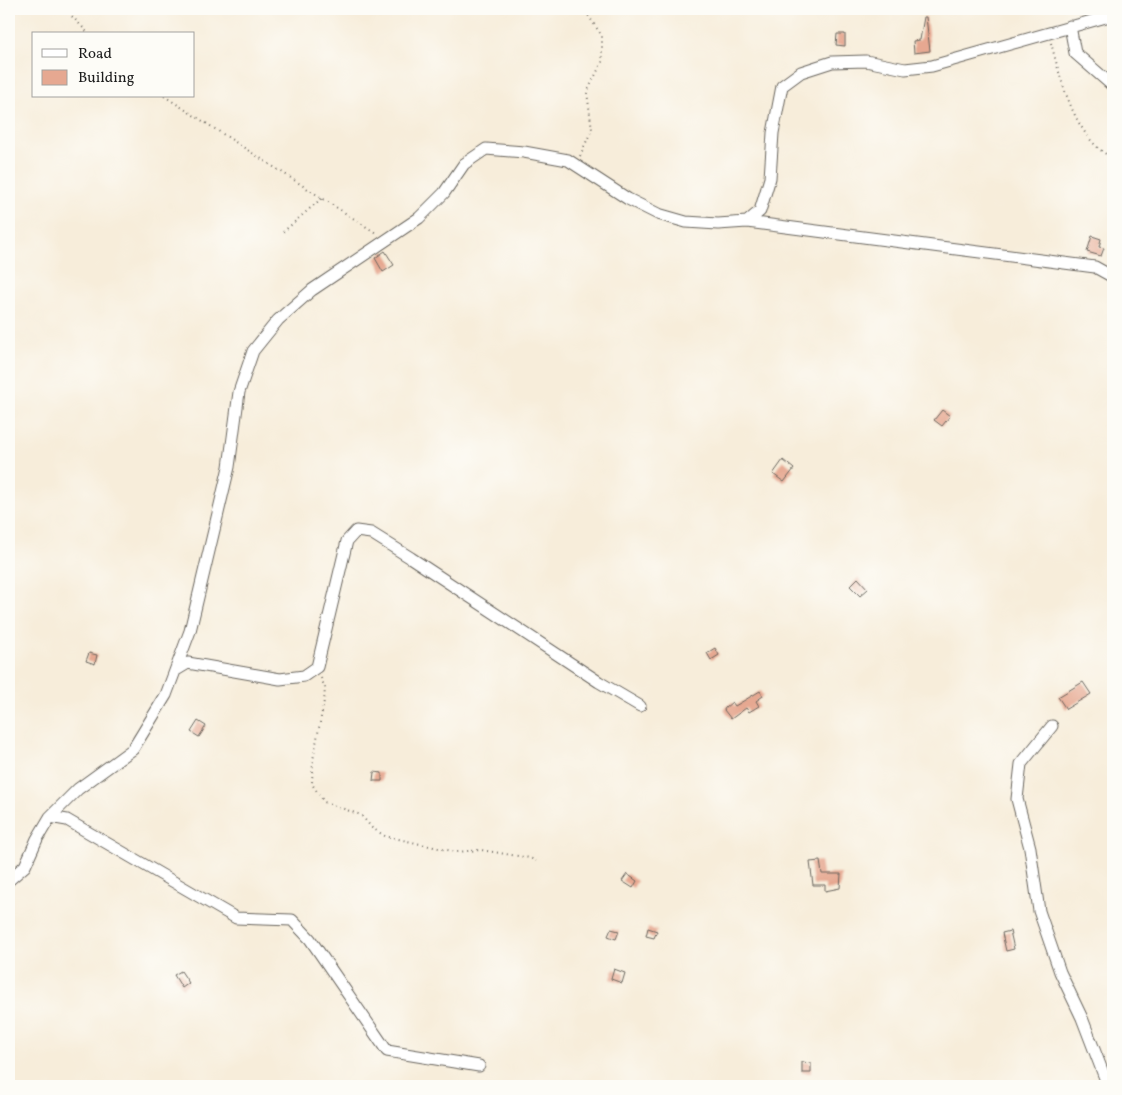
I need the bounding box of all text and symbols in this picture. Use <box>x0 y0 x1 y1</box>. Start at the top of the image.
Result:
legend <box>32 32 195 98</box>
text: Road <box>78 44 112 65</box>
text: Building <box>78 68 135 89</box>

